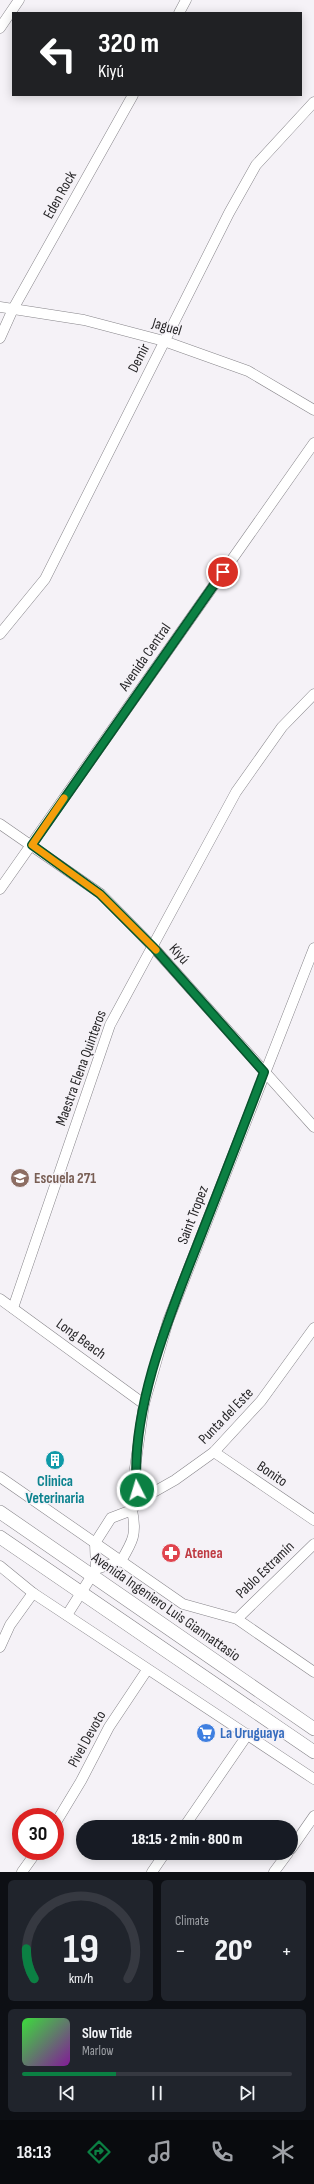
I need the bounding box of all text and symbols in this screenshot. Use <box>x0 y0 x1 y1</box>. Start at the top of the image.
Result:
text: 320 m <box>98 27 159 60</box>
icon: left <box>32 28 84 80</box>
text: Kiyú <box>98 61 124 82</box>
street label: Eden Rock <box>39 167 81 222</box>
street label: Jaguel <box>149 313 184 340</box>
street label: Demir <box>124 340 155 376</box>
pin <box>206 555 240 589</box>
icon: arrive <box>212 561 234 583</box>
street label: Avenida Central <box>114 619 175 695</box>
street label: Kiyú <box>165 940 193 968</box>
street label: Maestra Elena Quinteros <box>51 1008 111 1128</box>
school or university icon: Escuela 271 <box>9 1167 31 1189</box>
place label: Escuela 271 <box>34 1169 96 1188</box>
street label: Saint Tropez <box>173 1182 213 1247</box>
street label: Long Beach <box>52 1314 110 1364</box>
street label: Punta del Este <box>194 1384 258 1448</box>
building icon: Clinica Veterinaria <box>44 1449 66 1471</box>
street label: Bonito <box>253 1457 291 1491</box>
position arrow <box>116 1469 158 1511</box>
place label: Clinica Veterinaria <box>26 1472 84 1508</box>
street label: Pablo Estramín <box>232 1537 298 1603</box>
pharmacy icon: Atenea <box>160 1542 182 1564</box>
place label: Atenea <box>184 1544 223 1563</box>
street label: Avenida Ingeniero Luis Giannattasio <box>87 1548 244 1666</box>
street label: Pivel Devoto <box>64 1707 110 1771</box>
supermarket icon: La Uruguaya <box>195 1722 217 1744</box>
place label: La Uruguaya <box>220 1724 285 1743</box>
speed limit sign: 30 <box>12 1808 64 1860</box>
text: 18:15 · 2 min · 800 m <box>132 1830 242 1849</box>
text: Climate <box>175 1913 209 1929</box>
text: 19 <box>62 1924 99 1973</box>
text: 20° <box>215 1933 252 1969</box>
text: − <box>175 1938 186 1965</box>
text: + <box>281 1938 292 1965</box>
text: km/h <box>68 1969 93 1986</box>
text: Slow Tide <box>82 2024 132 2043</box>
text: Marlow <box>82 2043 114 2059</box>
icon: previous <box>56 2082 78 2104</box>
icon: pause <box>146 2082 168 2104</box>
icon: next <box>236 2082 258 2104</box>
icon: directions <box>85 2138 113 2166</box>
icon: music <box>146 2138 174 2166</box>
icon: phone <box>208 2138 236 2166</box>
icon: climate <box>269 2138 297 2166</box>
text: 18:13 <box>17 2142 51 2163</box>

